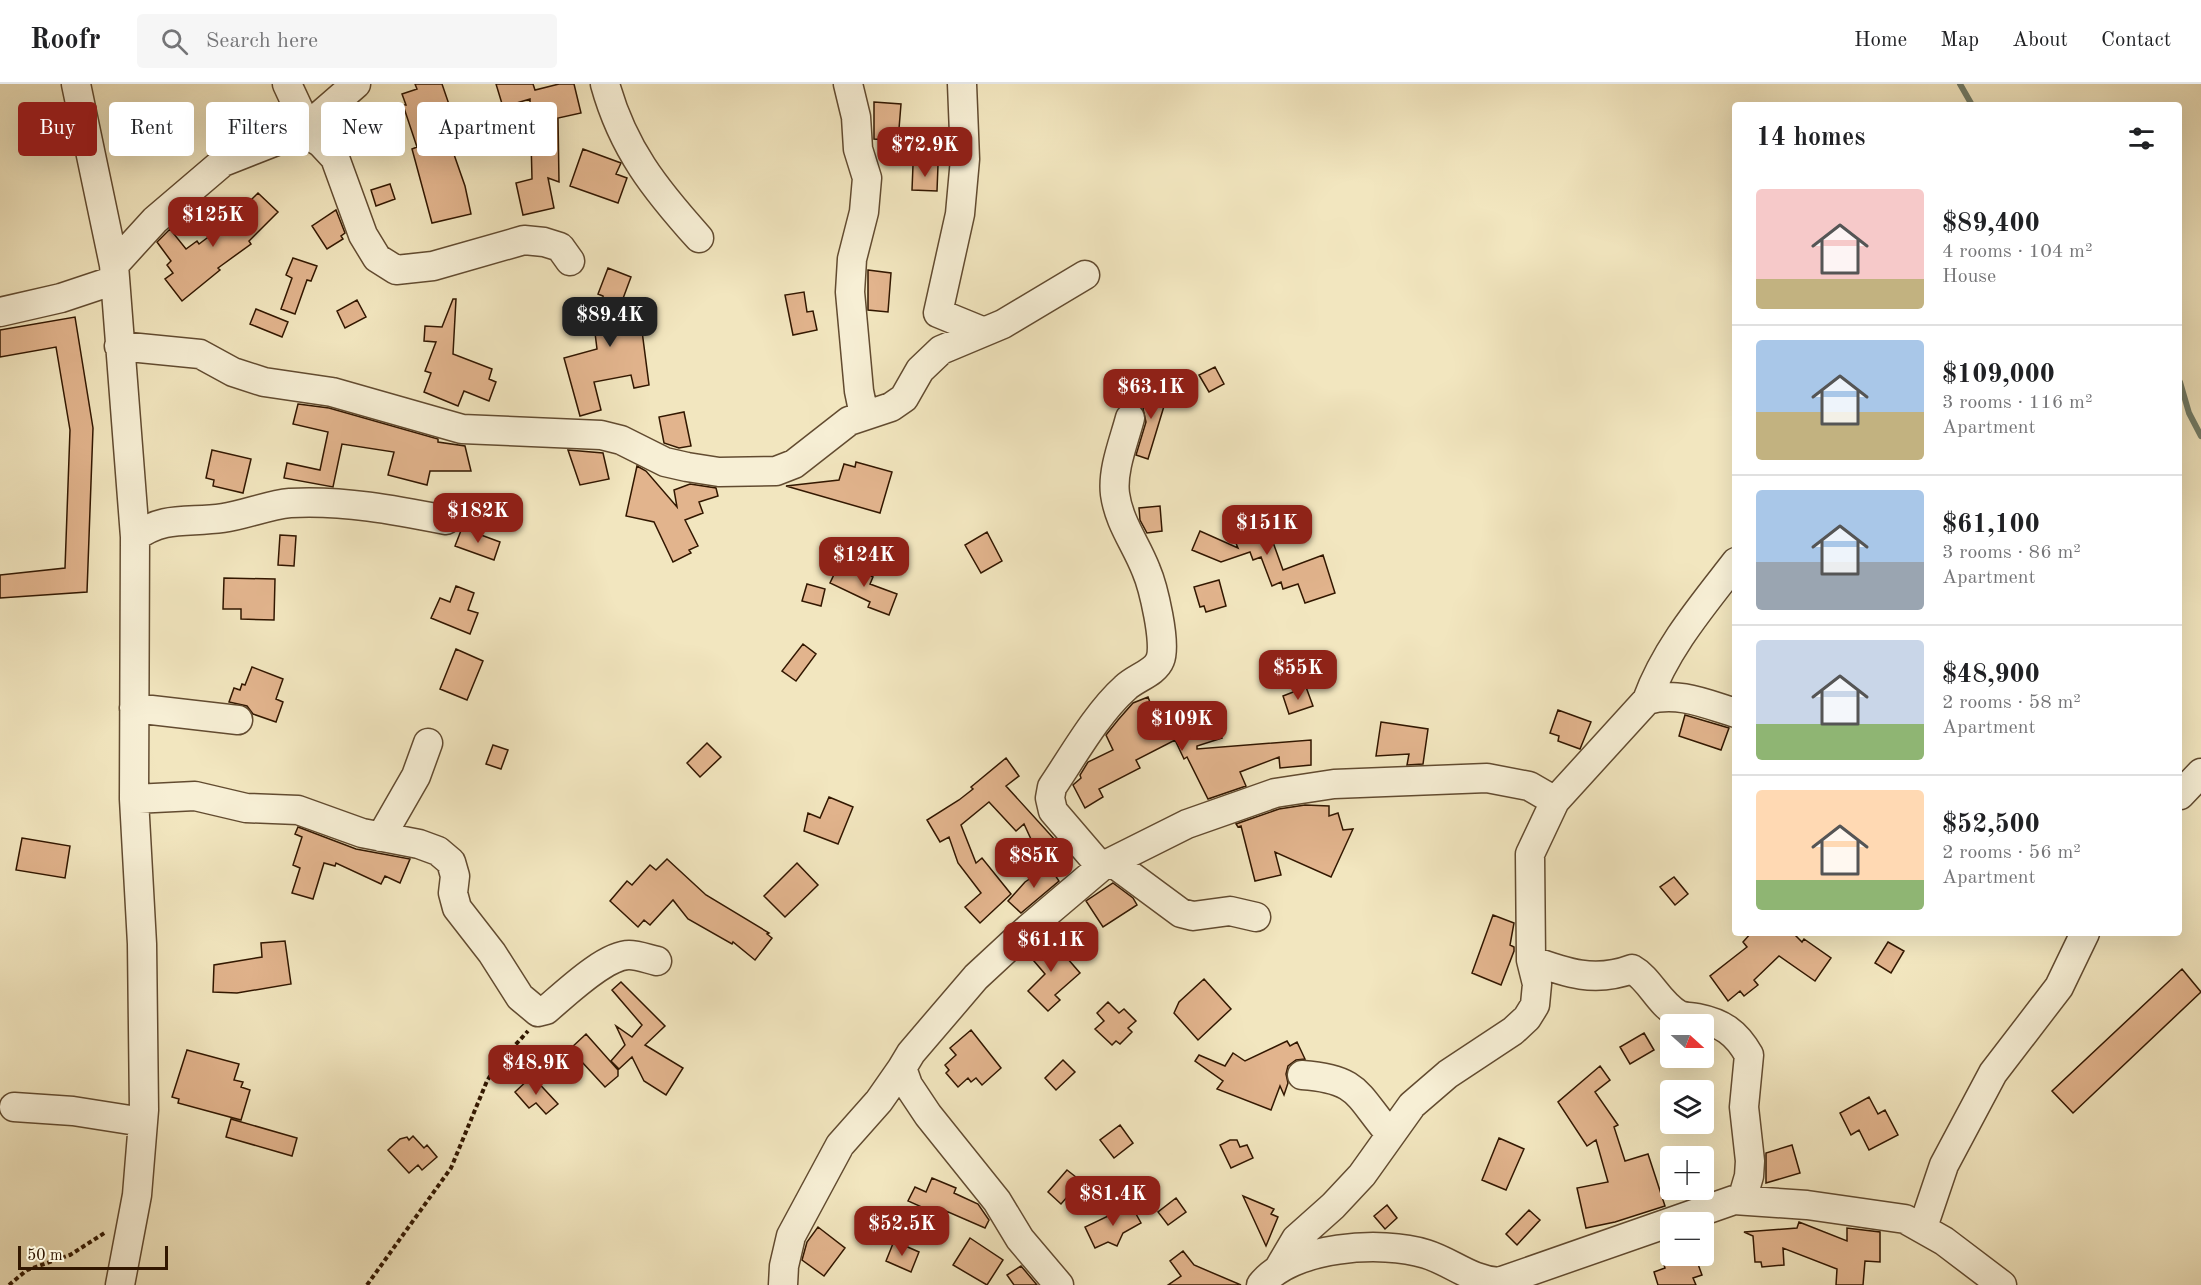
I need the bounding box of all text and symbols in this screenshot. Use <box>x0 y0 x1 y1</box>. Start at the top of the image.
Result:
search box <box>137 14 557 68</box>
icon: search <box>158 25 191 58</box>
text: Roofr <box>30 27 101 55</box>
text: Search here <box>206 30 318 52</box>
text: Home <box>1854 30 1907 51</box>
text: Map <box>1940 30 1979 51</box>
text: About <box>2012 30 2068 51</box>
text: Contact <box>2101 30 2171 51</box>
chip: Buy <box>18 102 97 156</box>
chip: Rent <box>109 102 194 156</box>
chip: Filters <box>206 102 309 156</box>
chip: New <box>321 102 405 156</box>
chip: Apartment <box>417 102 557 156</box>
icon: filters <box>2125 122 2158 155</box>
text: 14 homes <box>1756 125 1865 151</box>
pin: $72.9K <box>876 127 974 178</box>
text: $72.9K <box>891 136 959 156</box>
pin: $125K <box>171 197 255 248</box>
text: $125K <box>182 206 244 226</box>
text: $89,400 <box>1942 211 2040 237</box>
icon: home <box>1804 213 1876 285</box>
text: 4 rooms · 104 m² <box>1942 242 2092 262</box>
text: House <box>1942 267 1996 287</box>
pin: $89.4K <box>561 297 659 348</box>
text: $89.4K <box>576 306 644 326</box>
text: $109,000 <box>1942 362 2055 388</box>
icon: home <box>1804 364 1876 436</box>
pin: $63.1K <box>1102 369 1200 420</box>
text: $63.1K <box>1117 378 1185 398</box>
text: 3 rooms · 116 m² <box>1942 393 2092 413</box>
text: Apartment <box>1942 418 2036 438</box>
pin: $182K <box>436 493 520 544</box>
text: $182K <box>447 502 509 522</box>
pin: $151K <box>1225 505 1309 556</box>
text: $61,100 <box>1942 512 2040 538</box>
text: $151K <box>1236 514 1298 534</box>
icon: home <box>1804 514 1876 586</box>
pin: $124K <box>822 537 906 588</box>
text: 3 rooms · 86 m² <box>1942 543 2081 563</box>
text: $124K <box>833 546 895 566</box>
text: Apartment <box>1942 568 2036 588</box>
pin: $55K <box>1262 650 1334 701</box>
text: $55K <box>1273 659 1323 679</box>
text: $48,900 <box>1942 662 2040 688</box>
icon: home <box>1804 664 1876 736</box>
text: 2 rooms · 58 m² <box>1942 693 2081 713</box>
pin: $109K <box>1140 701 1224 752</box>
text: $109K <box>1151 710 1213 730</box>
text: Apartment <box>1942 718 2036 738</box>
text: $52,500 <box>1942 812 2040 838</box>
icon: home <box>1804 814 1876 886</box>
pin: $85K <box>998 838 1070 889</box>
text: 2 rooms · 56 m² <box>1942 843 2081 863</box>
text: $85K <box>1009 847 1059 867</box>
text: Apartment <box>1942 868 2036 888</box>
pin: $61.1K <box>1002 922 1100 973</box>
text: $61.1K <box>1017 931 1085 951</box>
north arrow <box>1660 1014 1714 1068</box>
map controls <box>1660 1014 1714 1266</box>
pin: $48.9K <box>487 1045 585 1096</box>
text: $48.9K <box>502 1054 570 1074</box>
button: layers <box>1660 1080 1714 1134</box>
button: + <box>1660 1146 1714 1200</box>
pin: $81.4K <box>1064 1176 1162 1227</box>
text: $81.4K <box>1079 1185 1147 1205</box>
pin: $52.5K <box>853 1206 951 1257</box>
button: − <box>1660 1212 1714 1266</box>
text: $52.5K <box>868 1215 936 1235</box>
scale bar <box>18 1243 168 1270</box>
text: 50 m <box>27 1248 63 1264</box>

